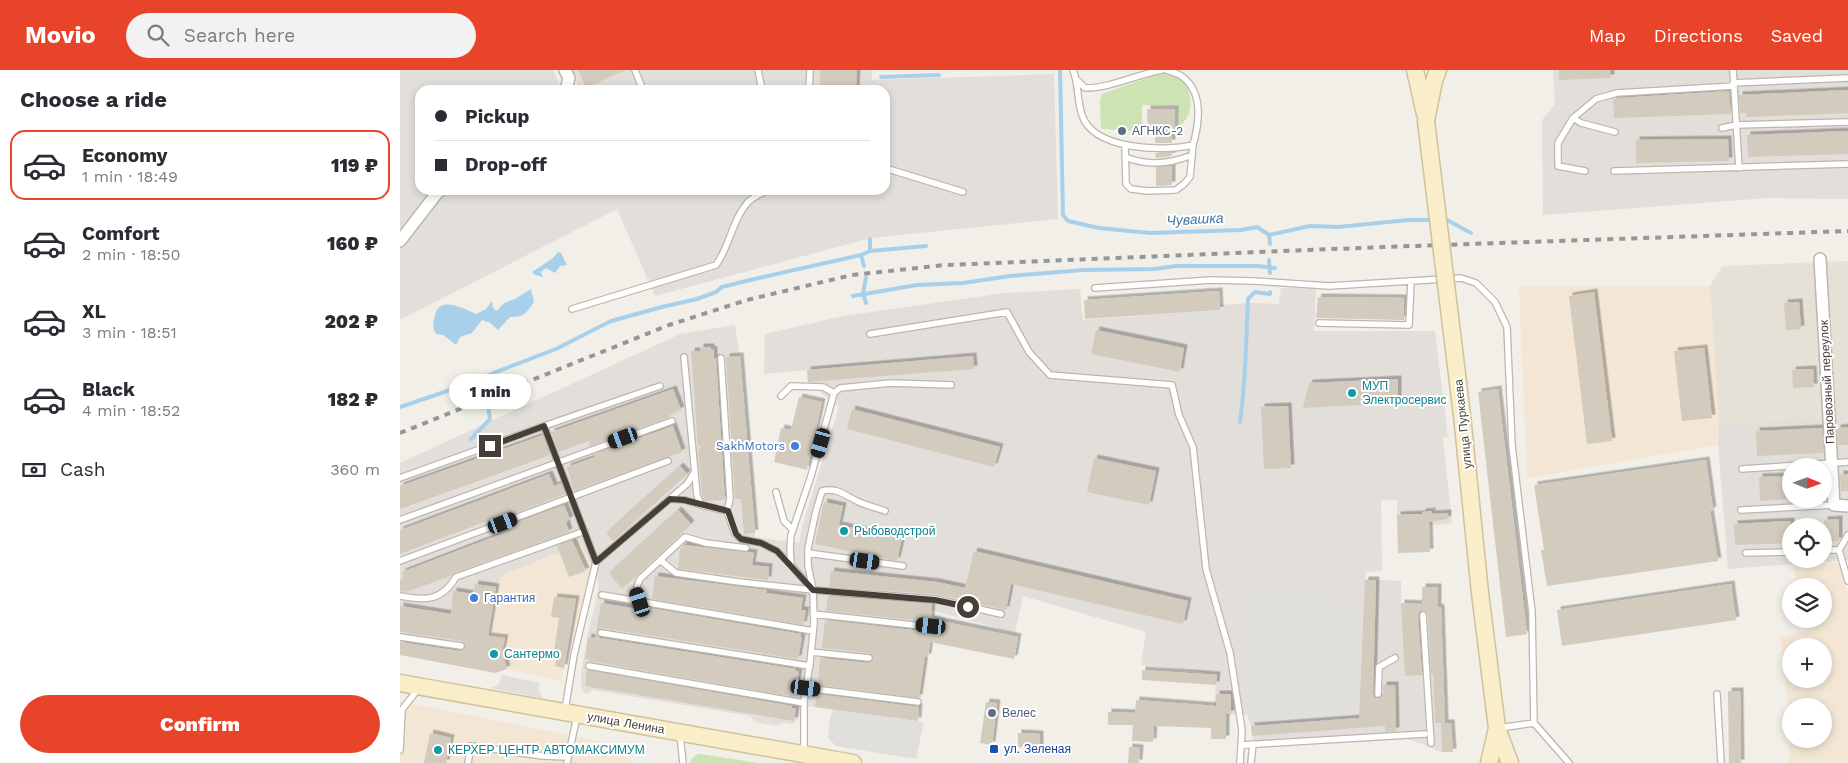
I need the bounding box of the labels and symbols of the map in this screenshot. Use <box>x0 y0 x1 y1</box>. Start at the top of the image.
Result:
place label: АГНКС-2 <box>1132 124 1183 138</box>
marker: АГНКС-2 <box>1116 125 1128 137</box>
water label: Чувашка <box>1166 210 1224 228</box>
street label: Паровозный переулок <box>1817 319 1837 444</box>
callout: 1 min <box>449 374 531 408</box>
street label: улица Пуркаева <box>1451 378 1475 470</box>
place label: МУП Электросервис <box>1362 379 1447 407</box>
marker: МУП Электросервис <box>1346 387 1358 399</box>
car <box>606 426 639 450</box>
car <box>809 427 832 459</box>
route end <box>479 435 501 457</box>
place label: SakhMotors <box>716 439 785 453</box>
marker: SakhMotors <box>789 440 801 452</box>
north arrow <box>1782 458 1832 508</box>
car <box>486 511 519 535</box>
place label: Рыбоводстрой <box>854 524 935 538</box>
marker: Рыбоводстрой <box>838 525 850 537</box>
car <box>849 551 880 571</box>
car <box>628 585 651 619</box>
place label: Гарантия <box>484 591 535 605</box>
marker: Гарантия <box>468 592 480 604</box>
route start <box>957 596 979 618</box>
car <box>915 617 946 635</box>
place label: Сантермо <box>504 647 560 661</box>
marker: Сантермо <box>488 648 500 660</box>
car <box>790 679 821 697</box>
place label: Велес <box>1002 706 1036 720</box>
marker: Велес <box>986 707 998 719</box>
street label: улица Ленина <box>586 709 666 737</box>
place label: ул. Зеленая <box>1004 742 1071 756</box>
place label: КЕРХЕР ЦЕНТР АВТОМАКСИМУМ <box>448 743 645 757</box>
marker: ул. Зеленая <box>988 743 1000 755</box>
marker: КЕРХЕР ЦЕНТР АВТОМАКСИМУМ <box>432 744 444 756</box>

